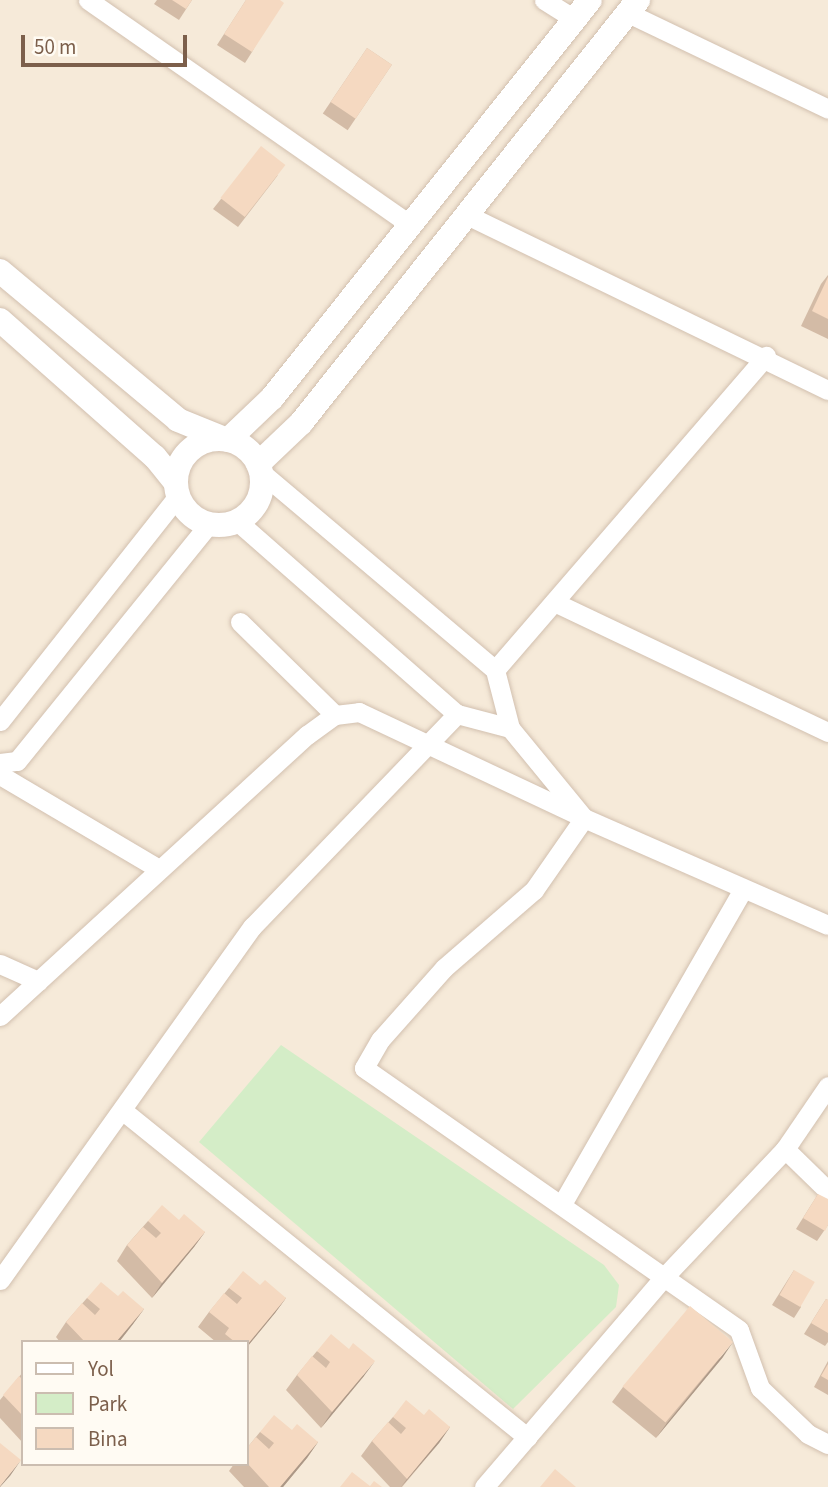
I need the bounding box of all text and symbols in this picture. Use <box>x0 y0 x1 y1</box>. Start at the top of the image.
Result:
scale bar <box>24 21 191 65</box>
text: 50 m <box>34 32 76 62</box>
legend <box>21 1340 248 1466</box>
text: Yol <box>88 1354 114 1384</box>
text: Park <box>88 1389 127 1419</box>
text: Bina <box>88 1424 128 1454</box>

